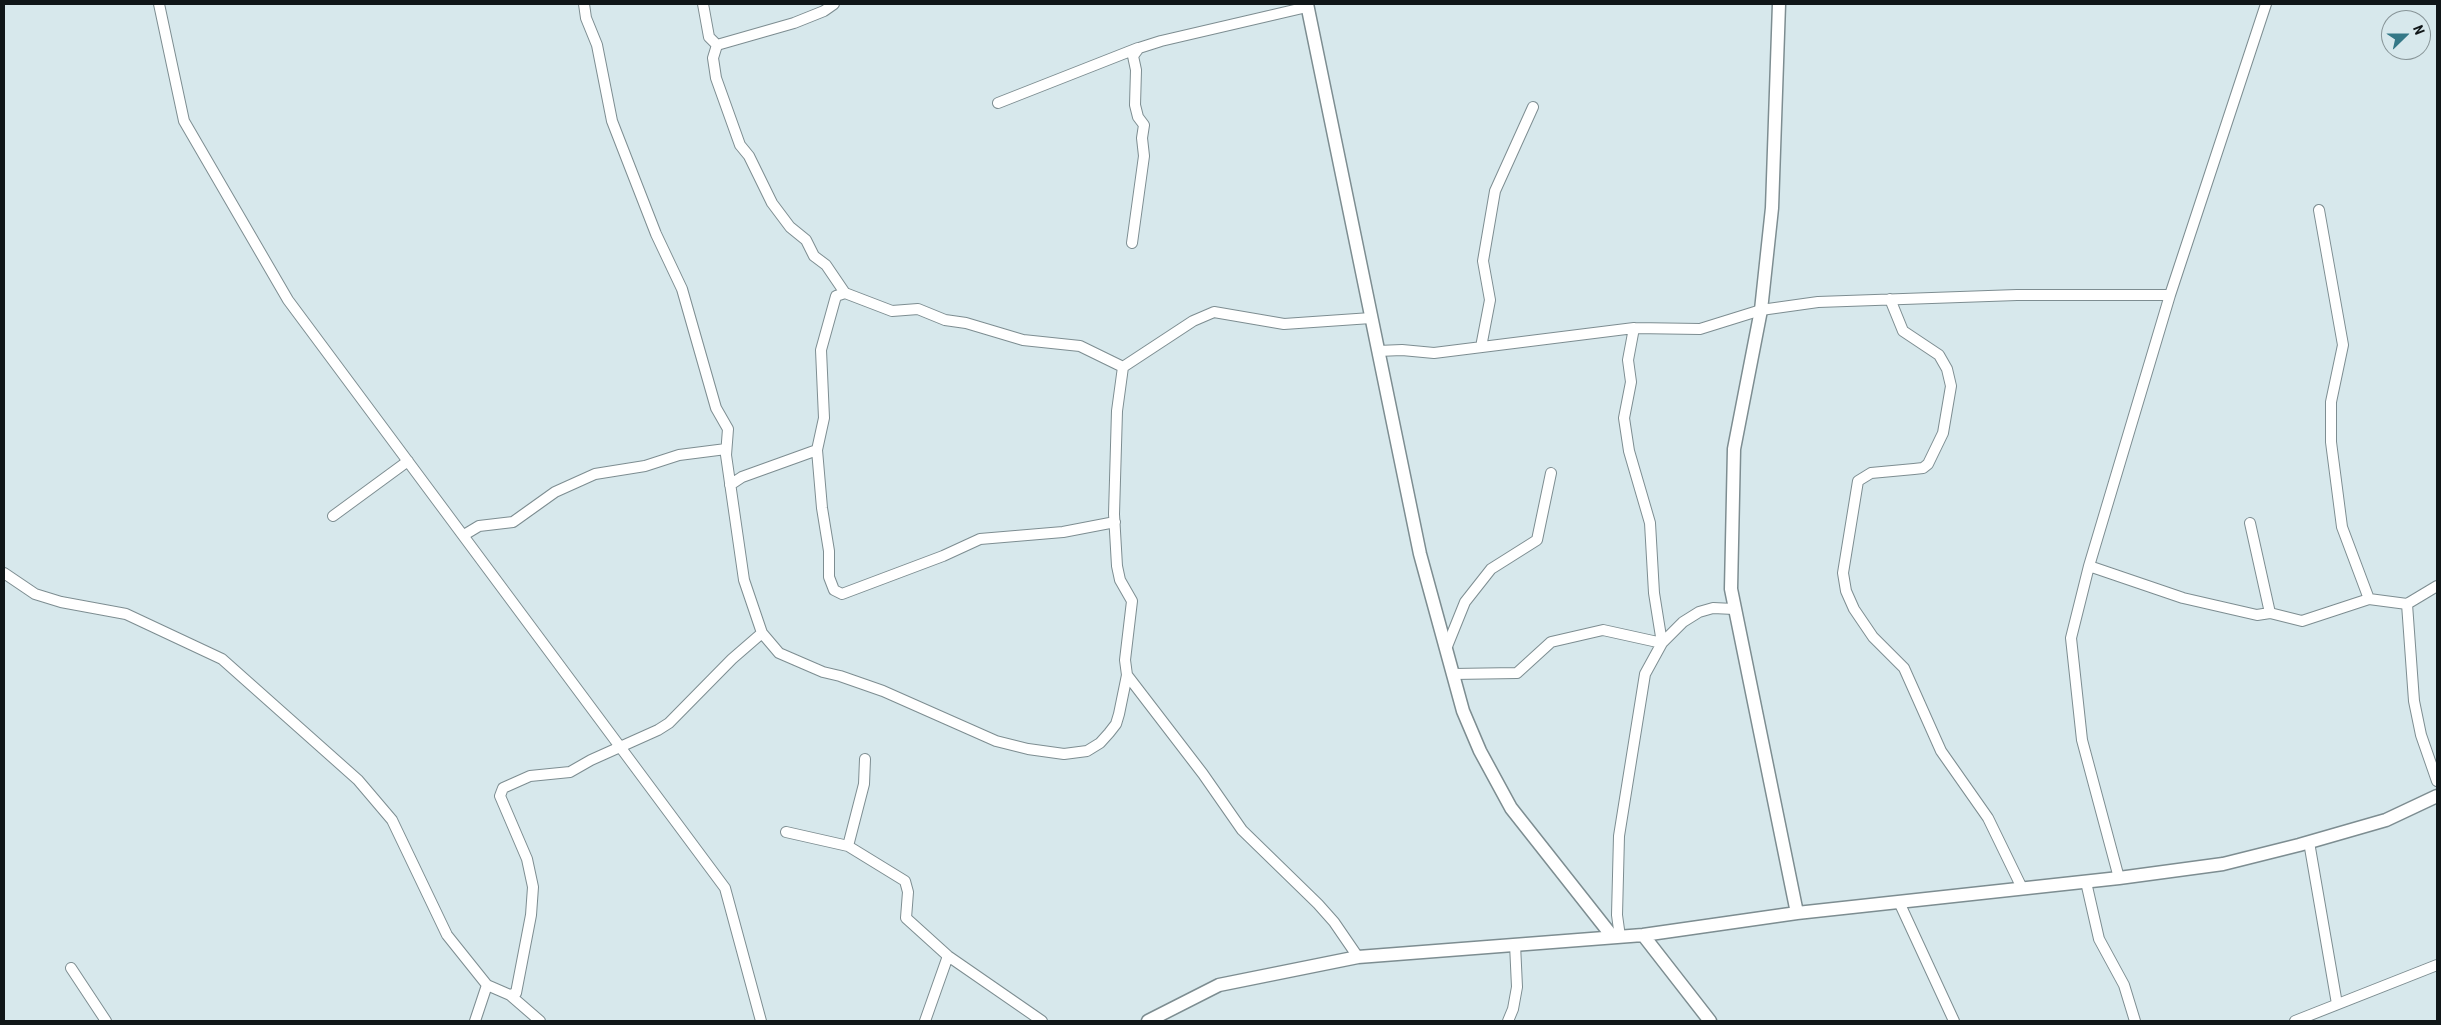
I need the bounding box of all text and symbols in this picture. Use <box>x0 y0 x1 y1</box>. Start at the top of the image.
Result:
north arrow <box>2381 10 2431 60</box>
text: N <box>2410 23 2428 37</box>

